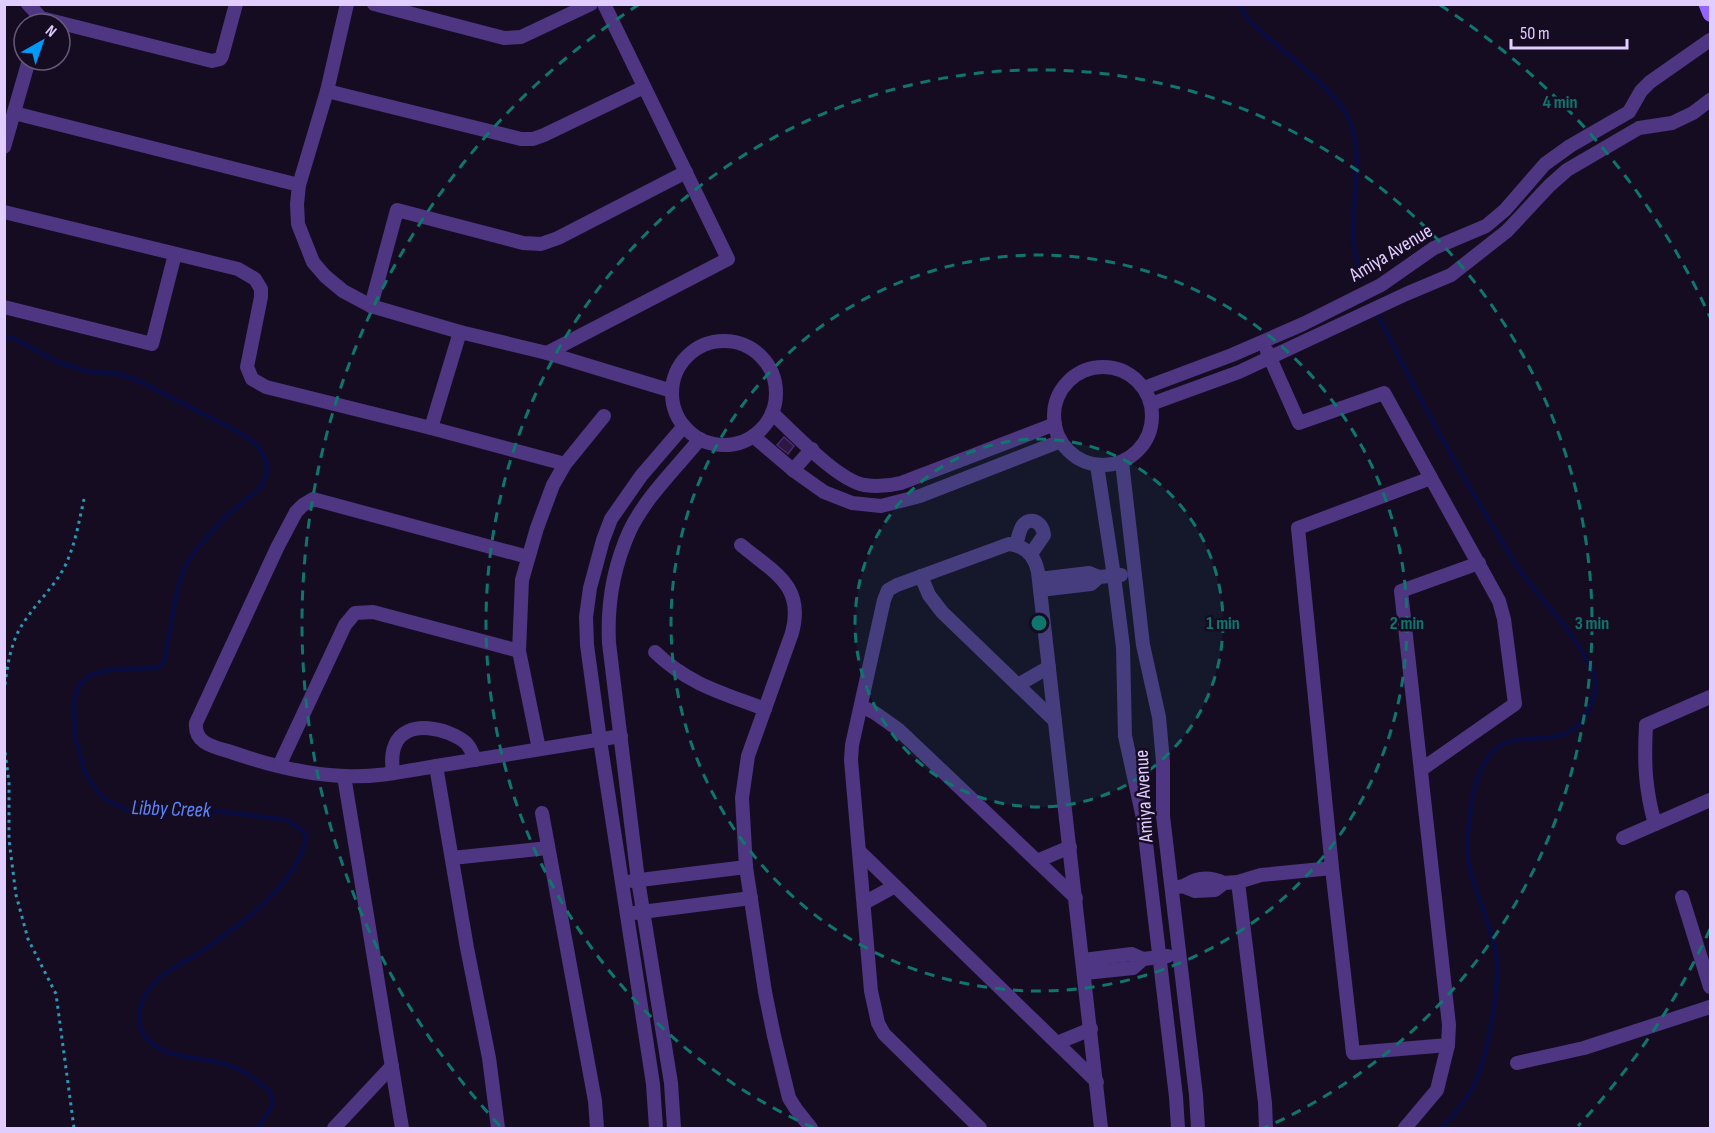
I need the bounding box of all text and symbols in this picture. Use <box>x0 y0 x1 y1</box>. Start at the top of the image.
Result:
north arrow <box>12 12 72 72</box>
scale bar <box>1511 12 1626 50</box>
text: N <box>41 22 60 42</box>
text: 50 m <box>1520 23 1550 44</box>
text: 4 min <box>1543 92 1577 113</box>
street label: Amiya Avenue <box>1344 219 1437 288</box>
centre of rings <box>1029 613 1049 633</box>
text: 1 min <box>1206 613 1240 634</box>
text: 2 min <box>1390 613 1424 634</box>
text: 3 min <box>1575 613 1609 634</box>
street label: Amiya Avenue <box>1130 749 1158 844</box>
water label: Libby Creek <box>131 795 212 823</box>

